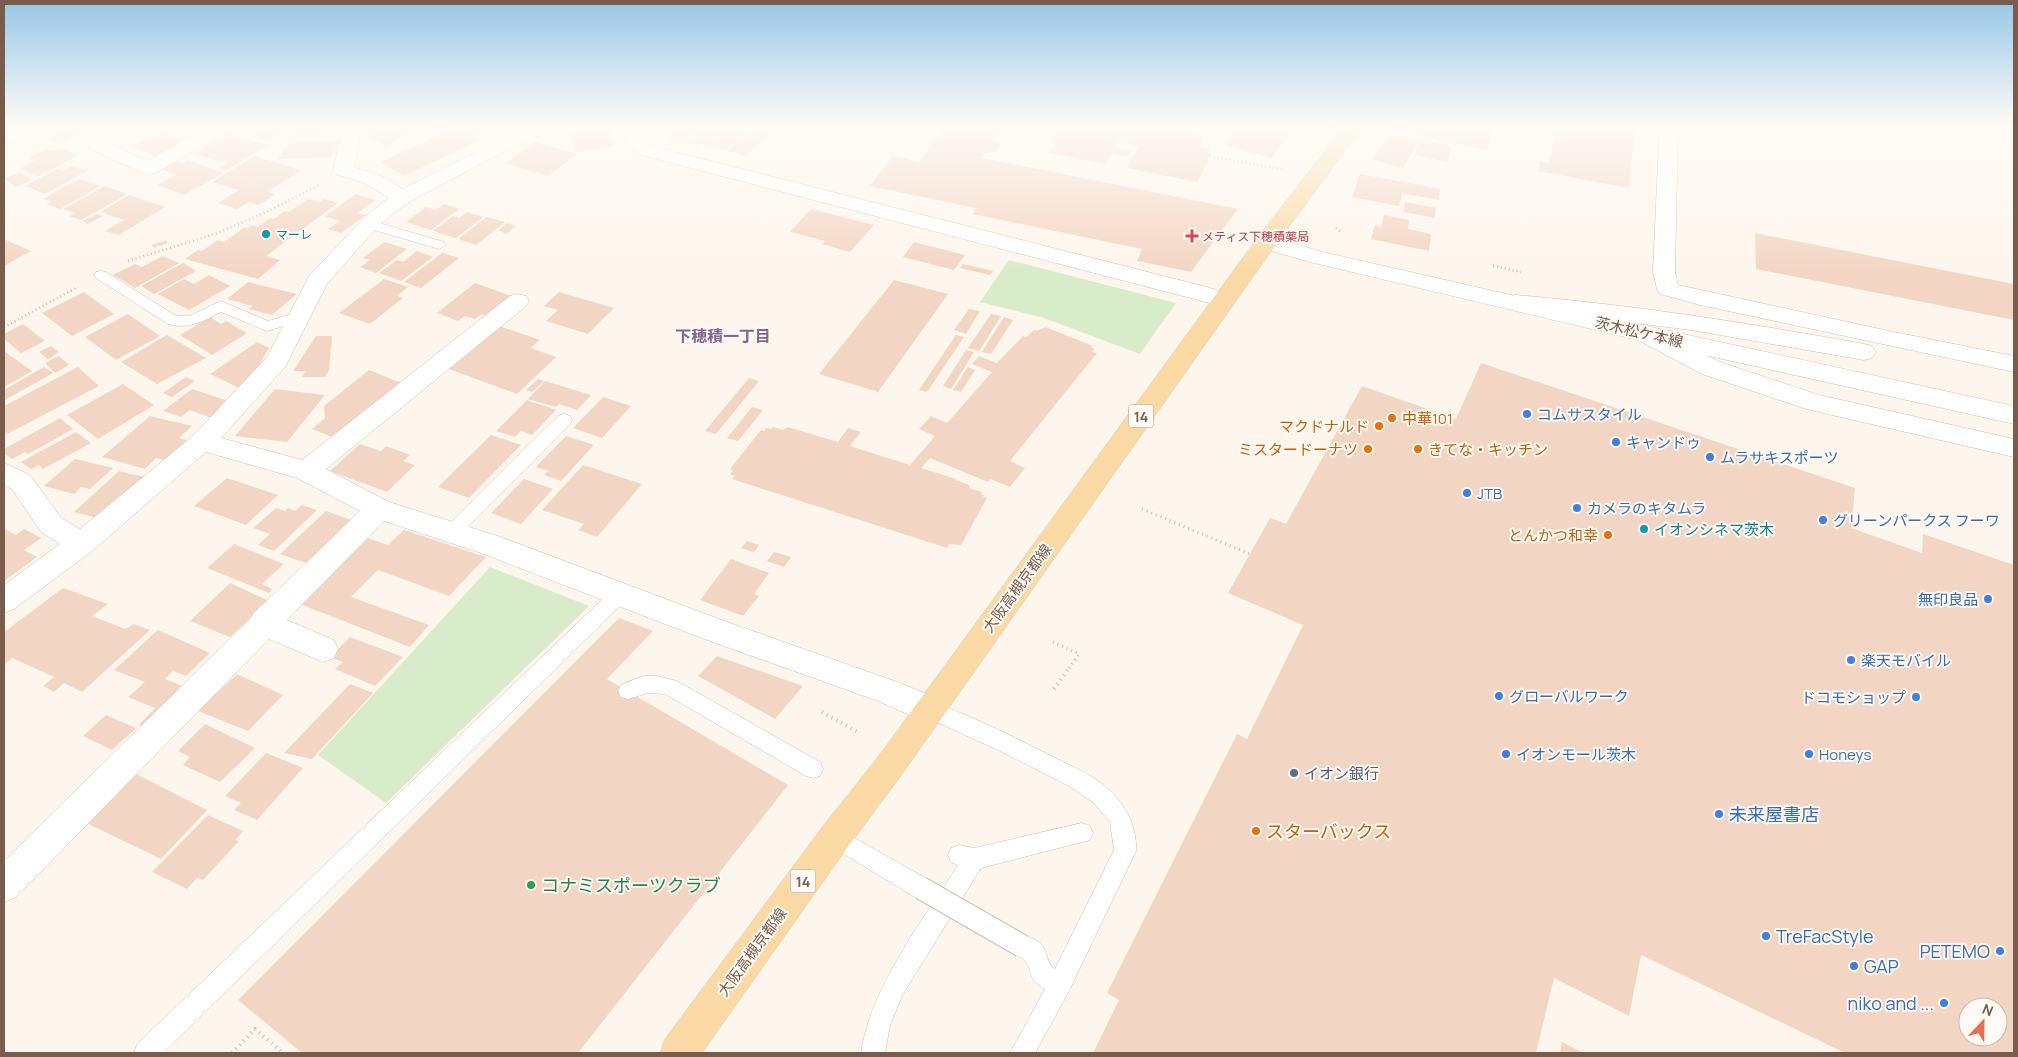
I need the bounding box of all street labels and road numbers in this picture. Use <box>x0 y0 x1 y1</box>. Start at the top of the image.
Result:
street label: 茨木松ケ本線 <box>1593 312 1685 352</box>
road number: 14 <box>1128 404 1154 428</box>
street label: 大阪高槻京都線 <box>978 539 1056 637</box>
road number: 14 <box>790 869 816 892</box>
street label: 大阪高槻京都線 <box>713 903 791 1001</box>

